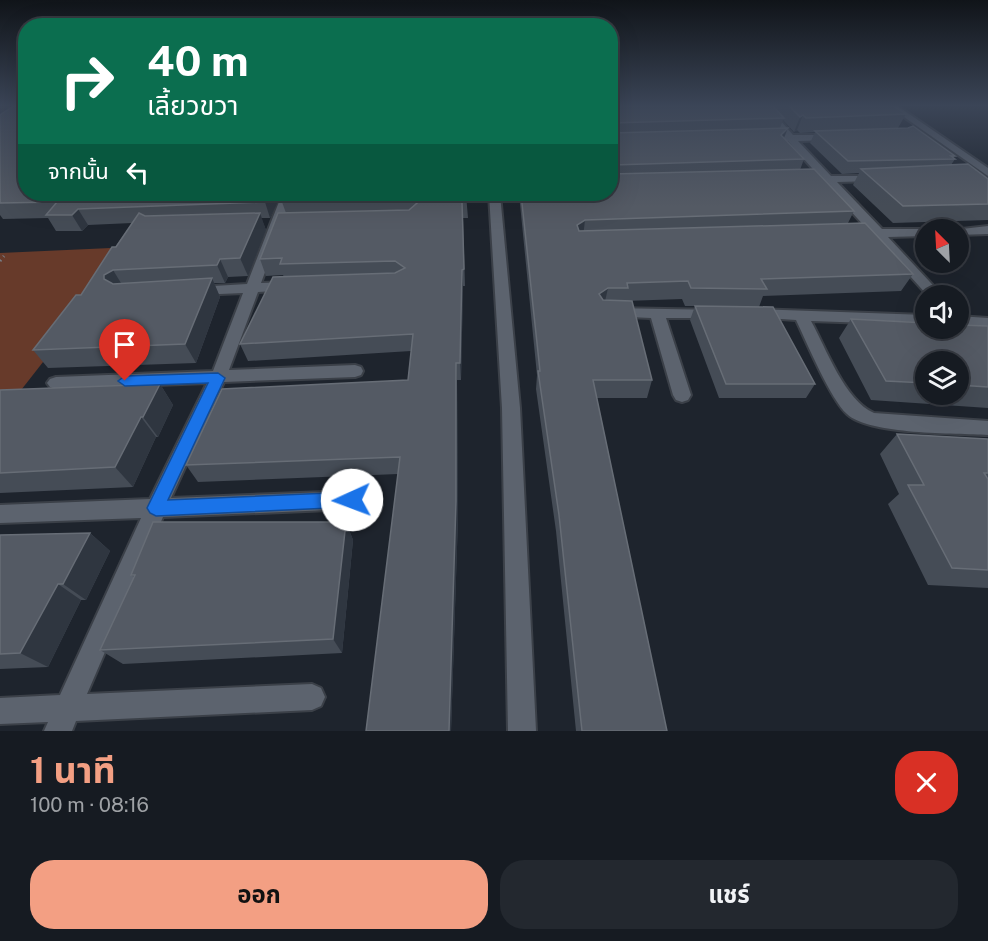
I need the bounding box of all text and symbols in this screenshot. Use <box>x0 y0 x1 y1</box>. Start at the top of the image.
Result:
text: 40 m <box>147 36 249 85</box>
icon: right <box>48 42 126 120</box>
text: เลี้ยวขวา <box>147 89 238 121</box>
icon: left <box>121 156 154 189</box>
text: จากนั้น <box>48 158 109 184</box>
north arrow <box>915 219 969 273</box>
map controls <box>915 219 969 405</box>
button: sound <box>915 285 969 339</box>
pin <box>99 319 150 381</box>
icon: arrive <box>108 328 141 361</box>
button: layers <box>915 351 969 405</box>
position arrow <box>320 468 384 532</box>
text: 1 นาที <box>30 749 116 791</box>
button: close <box>895 751 958 814</box>
text: 100 m · 08:16 <box>30 793 149 817</box>
button: ออก <box>30 860 488 929</box>
button: แชร์ <box>500 860 958 929</box>

